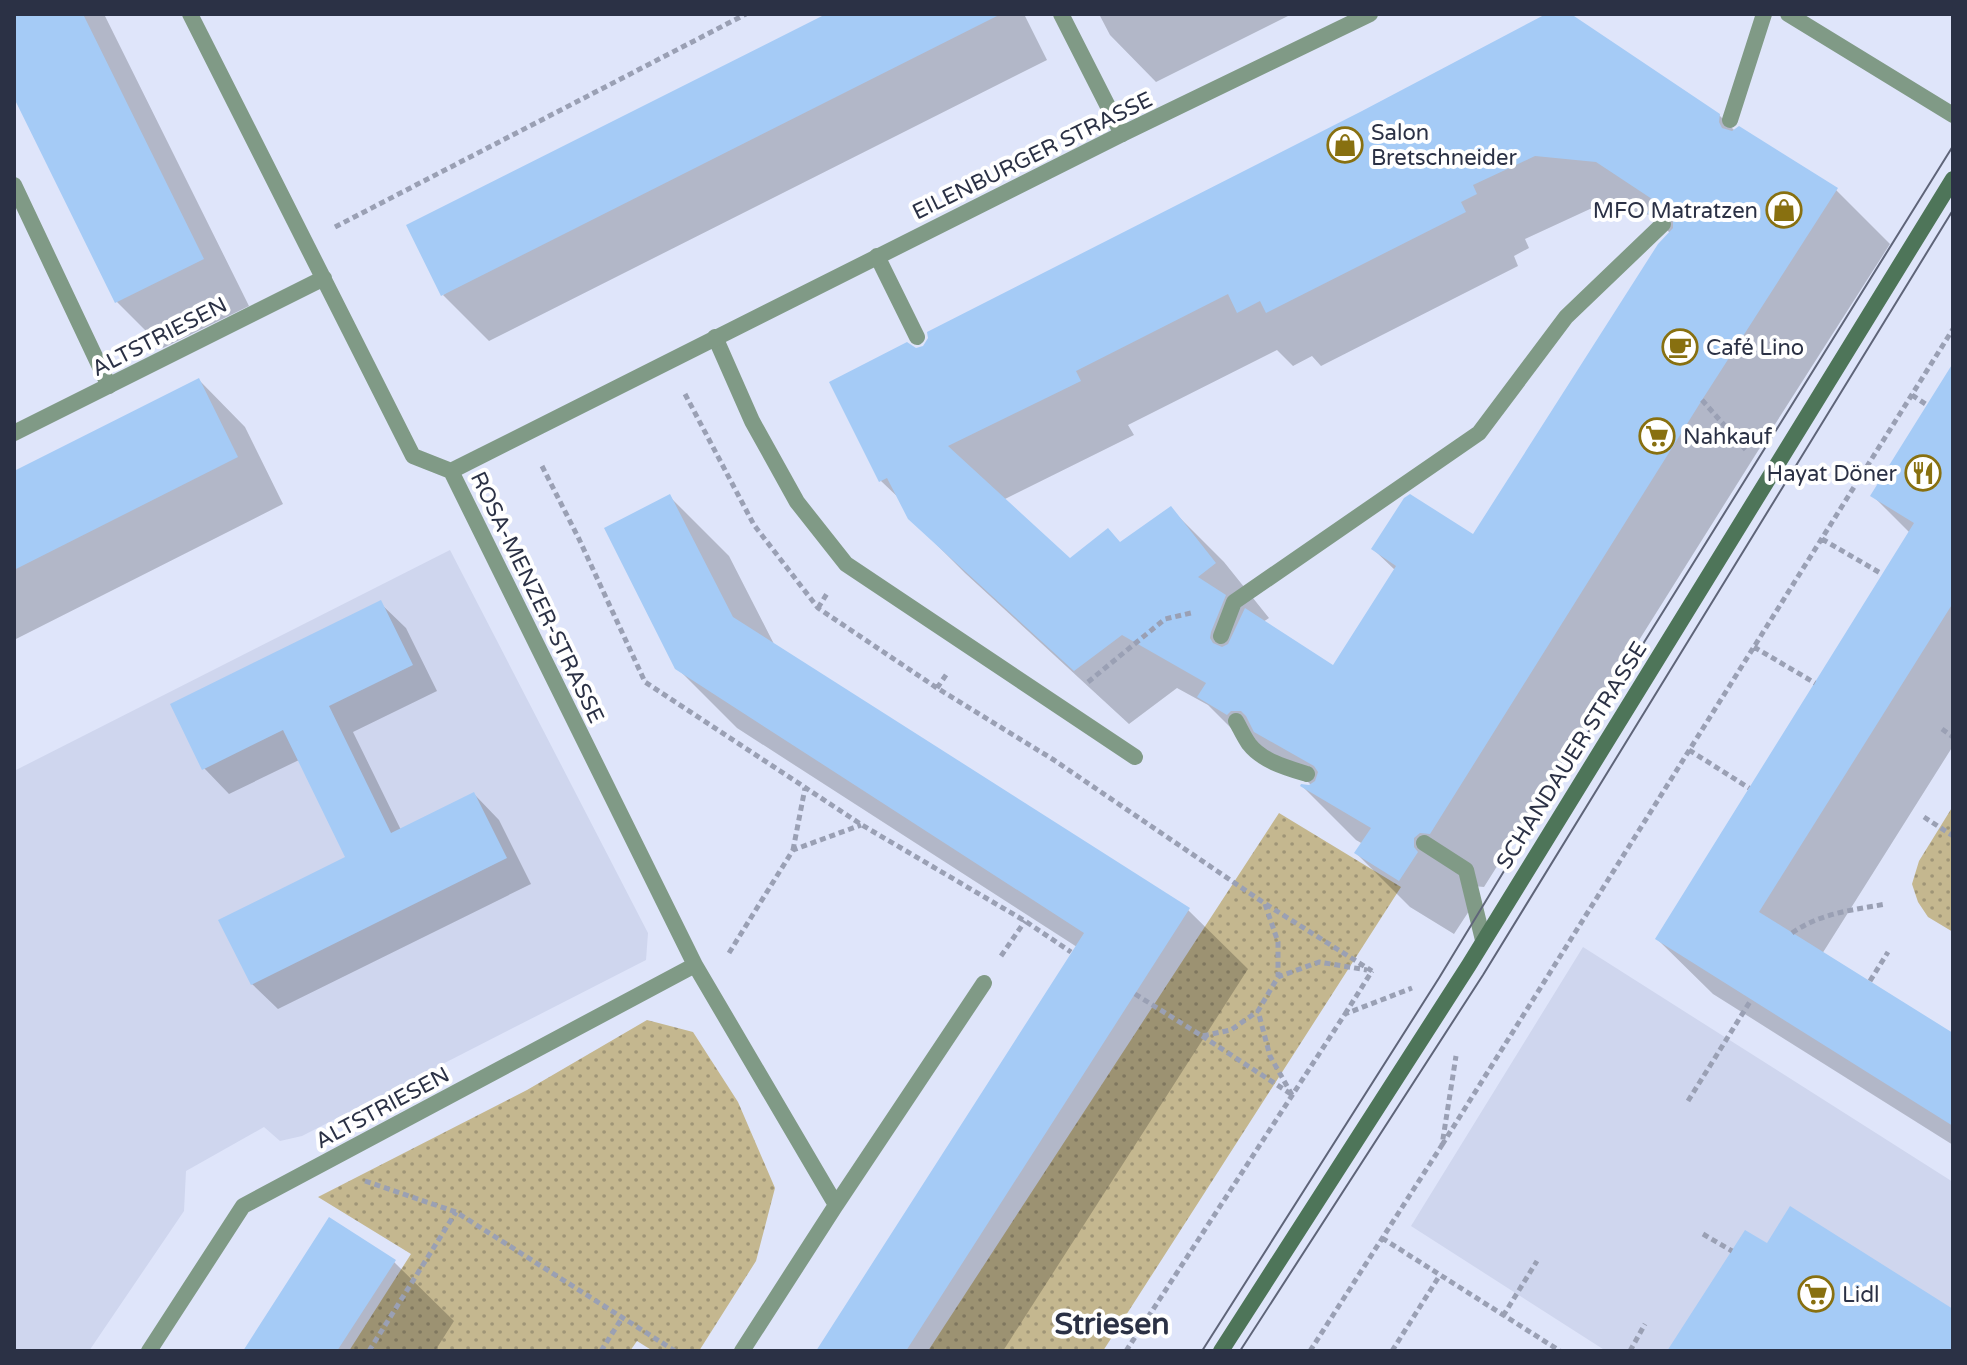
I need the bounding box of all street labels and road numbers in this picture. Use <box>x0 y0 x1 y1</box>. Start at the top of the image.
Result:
street label: EILENBURGER STRASSE <box>908 86 1157 225</box>
street label: ALTSTRIESEN <box>87 292 231 382</box>
street label: ROSA-MENZER-STRASSE <box>465 467 609 728</box>
street label: SCHANDAUER STRASSE <box>1491 637 1653 874</box>
street label: ALTSTRIESEN <box>311 1062 454 1154</box>

